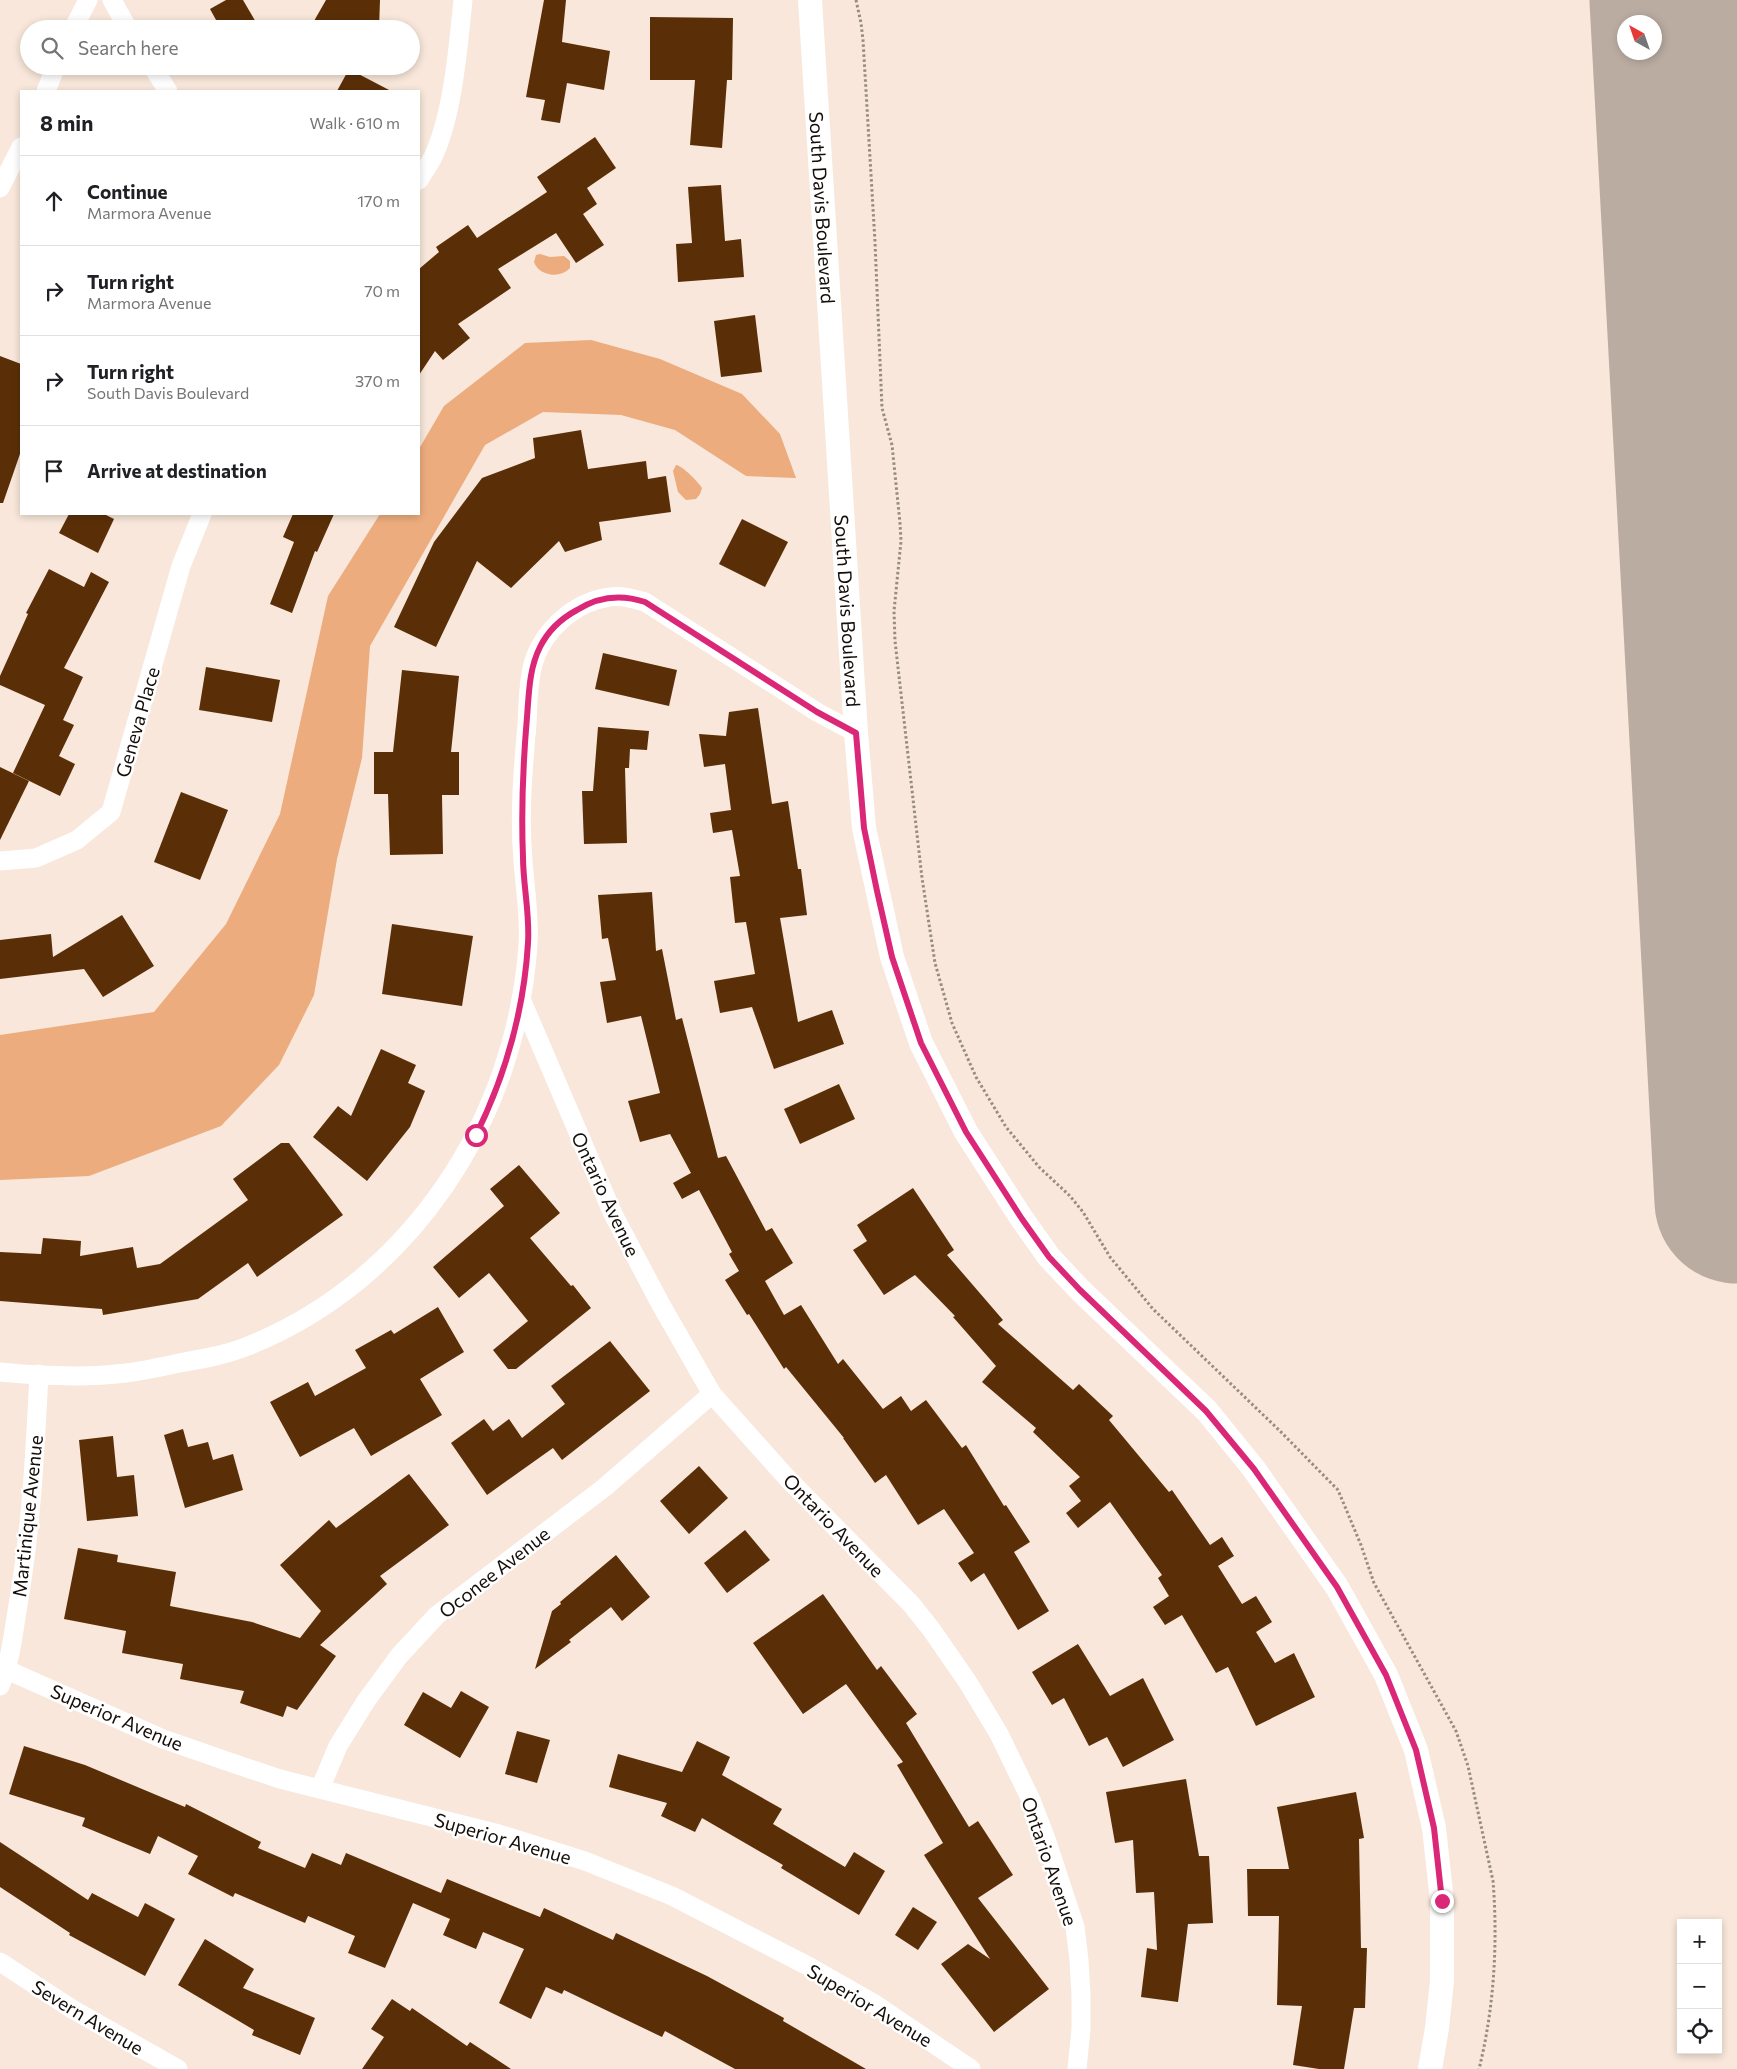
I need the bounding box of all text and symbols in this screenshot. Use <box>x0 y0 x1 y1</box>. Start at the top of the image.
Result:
north arrow <box>1617 15 1662 60</box>
search box <box>20 20 420 75</box>
icon: search <box>38 34 66 62</box>
text: Search here <box>78 36 178 59</box>
text: 8 min <box>40 110 93 135</box>
street label: South Davis Boulevard <box>806 111 841 304</box>
text: Walk · 610 m <box>310 113 400 132</box>
text: Continue <box>87 180 167 203</box>
icon: ahead <box>40 187 68 215</box>
text: 170 m <box>357 191 400 210</box>
text: Marmora Avenue <box>87 203 211 222</box>
text: Turn right <box>87 270 174 293</box>
icon: right <box>40 277 68 305</box>
text: 70 m <box>364 281 400 300</box>
text: Marmora Avenue <box>87 293 211 312</box>
text: Turn right <box>87 360 174 383</box>
icon: right <box>40 367 68 395</box>
text: 370 m <box>355 371 400 390</box>
text: South Davis Boulevard <box>87 383 249 402</box>
icon: arrive <box>40 457 68 485</box>
text: Arrive at destination <box>87 459 267 482</box>
street label: South Davis Boulevard <box>831 514 866 708</box>
street label: Geneva Place <box>110 664 164 780</box>
route start <box>465 1124 488 1147</box>
street label: Ontario Avenue <box>567 1128 645 1260</box>
street label: Martinique Avenue <box>7 1434 47 1598</box>
street label: Ontario Avenue <box>779 1468 889 1582</box>
street label: Oconee Avenue <box>434 1522 554 1622</box>
street label: Superior Avenue <box>47 1679 187 1755</box>
street label: Ontario Avenue <box>1017 1793 1083 1929</box>
street label: Superior Avenue <box>432 1807 574 1869</box>
route end <box>1431 1890 1454 1913</box>
map controls <box>1677 1919 1722 2054</box>
button: + <box>1677 1919 1722 1964</box>
street label: Superior Avenue <box>803 1959 937 2051</box>
button: − <box>1677 1964 1722 2009</box>
street label: Severn Avenue <box>28 1975 148 2059</box>
button: locate <box>1677 2009 1722 2054</box>

